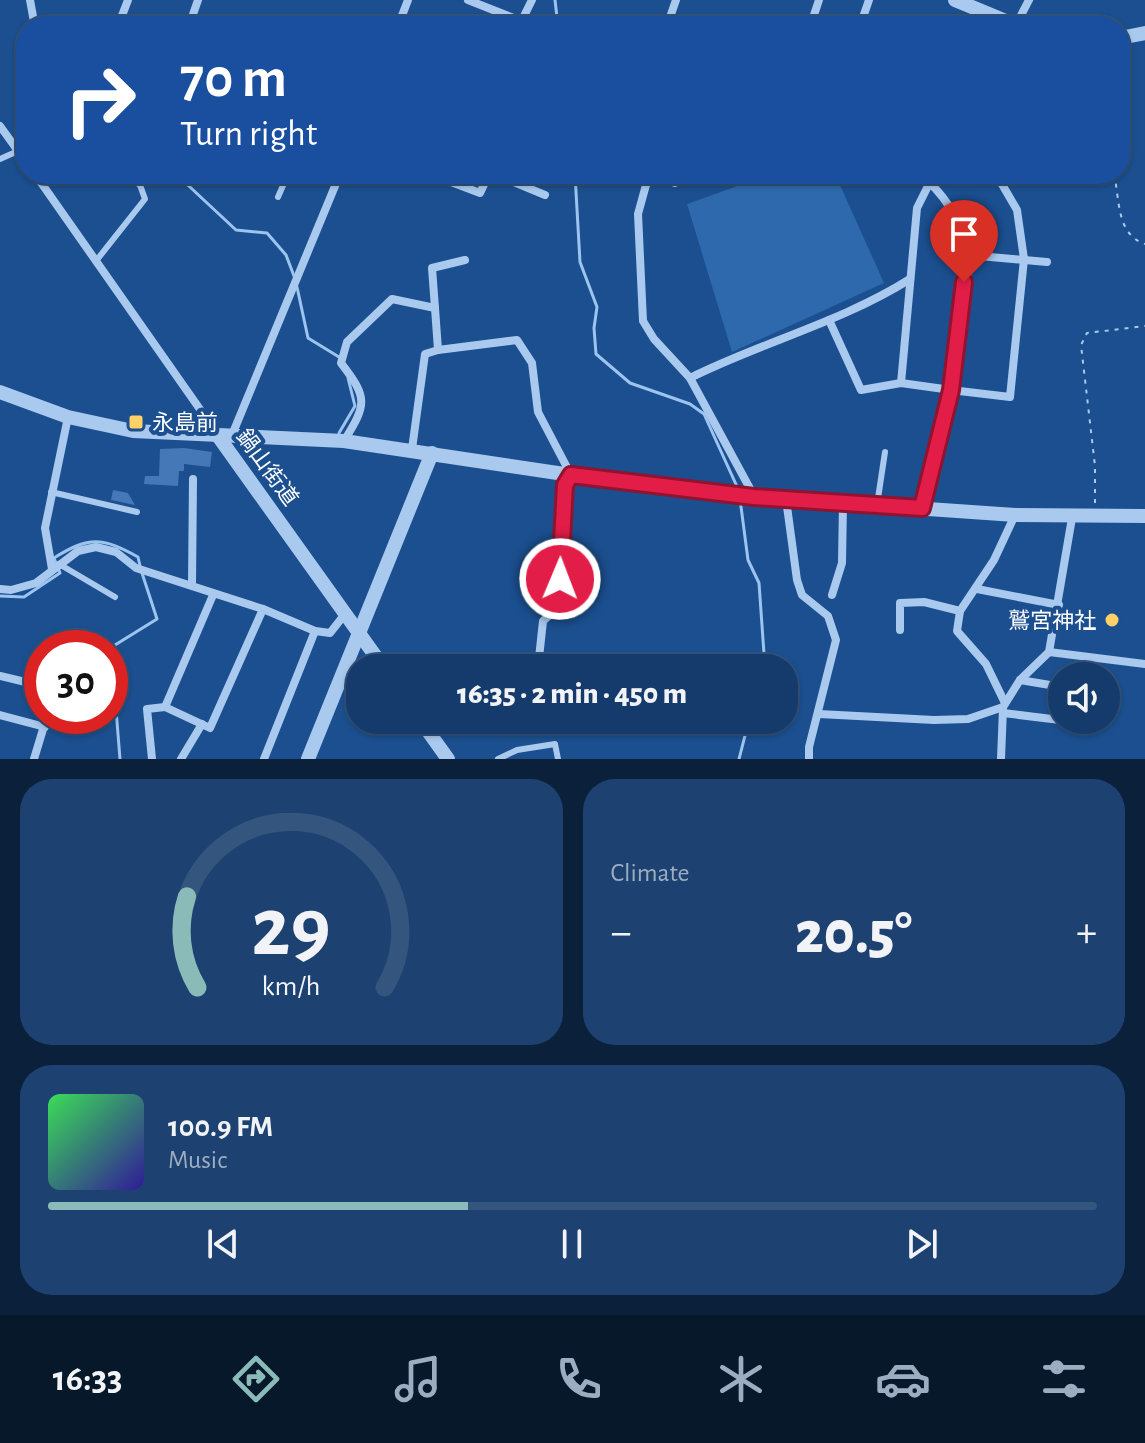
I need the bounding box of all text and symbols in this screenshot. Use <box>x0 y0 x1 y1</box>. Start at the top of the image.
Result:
icon: right <box>48 48 152 152</box>
text: 70 m <box>180 51 287 107</box>
text: Turn right <box>180 116 317 152</box>
pin <box>930 200 998 282</box>
icon: arrive <box>942 212 986 256</box>
place label: 永島前 <box>152 411 218 434</box>
marker: 永島前 <box>127 413 145 431</box>
street label: 鍋山街道 <box>232 425 303 510</box>
position arrow <box>518 537 602 621</box>
place label: 鷲宮神社 <box>1008 609 1096 632</box>
marker: 鷲宮神社 <box>1103 611 1121 629</box>
speed limit sign: 30 <box>24 630 128 734</box>
map controls <box>1048 662 1120 734</box>
button: sound <box>1048 662 1120 734</box>
text: 16:35 · 2 min · 450 m <box>457 679 687 709</box>
text: Climate <box>611 860 689 886</box>
text: 29 <box>252 887 331 971</box>
text: 20.5° <box>795 904 912 964</box>
text: − <box>611 911 632 955</box>
text: + <box>1076 911 1097 955</box>
text: km/h <box>262 972 321 1001</box>
text: 100.9 FM <box>168 1112 273 1142</box>
text: Music <box>168 1147 227 1173</box>
icon: previous <box>201 1222 245 1266</box>
icon: pause <box>550 1222 594 1266</box>
icon: next <box>900 1222 944 1266</box>
icon: directions <box>228 1351 284 1407</box>
icon: music <box>390 1351 446 1407</box>
icon: phone <box>551 1351 607 1407</box>
icon: climate <box>713 1351 769 1407</box>
icon: car <box>875 1351 931 1407</box>
icon: filters <box>1036 1351 1092 1407</box>
text: 16:33 <box>53 1361 122 1397</box>

